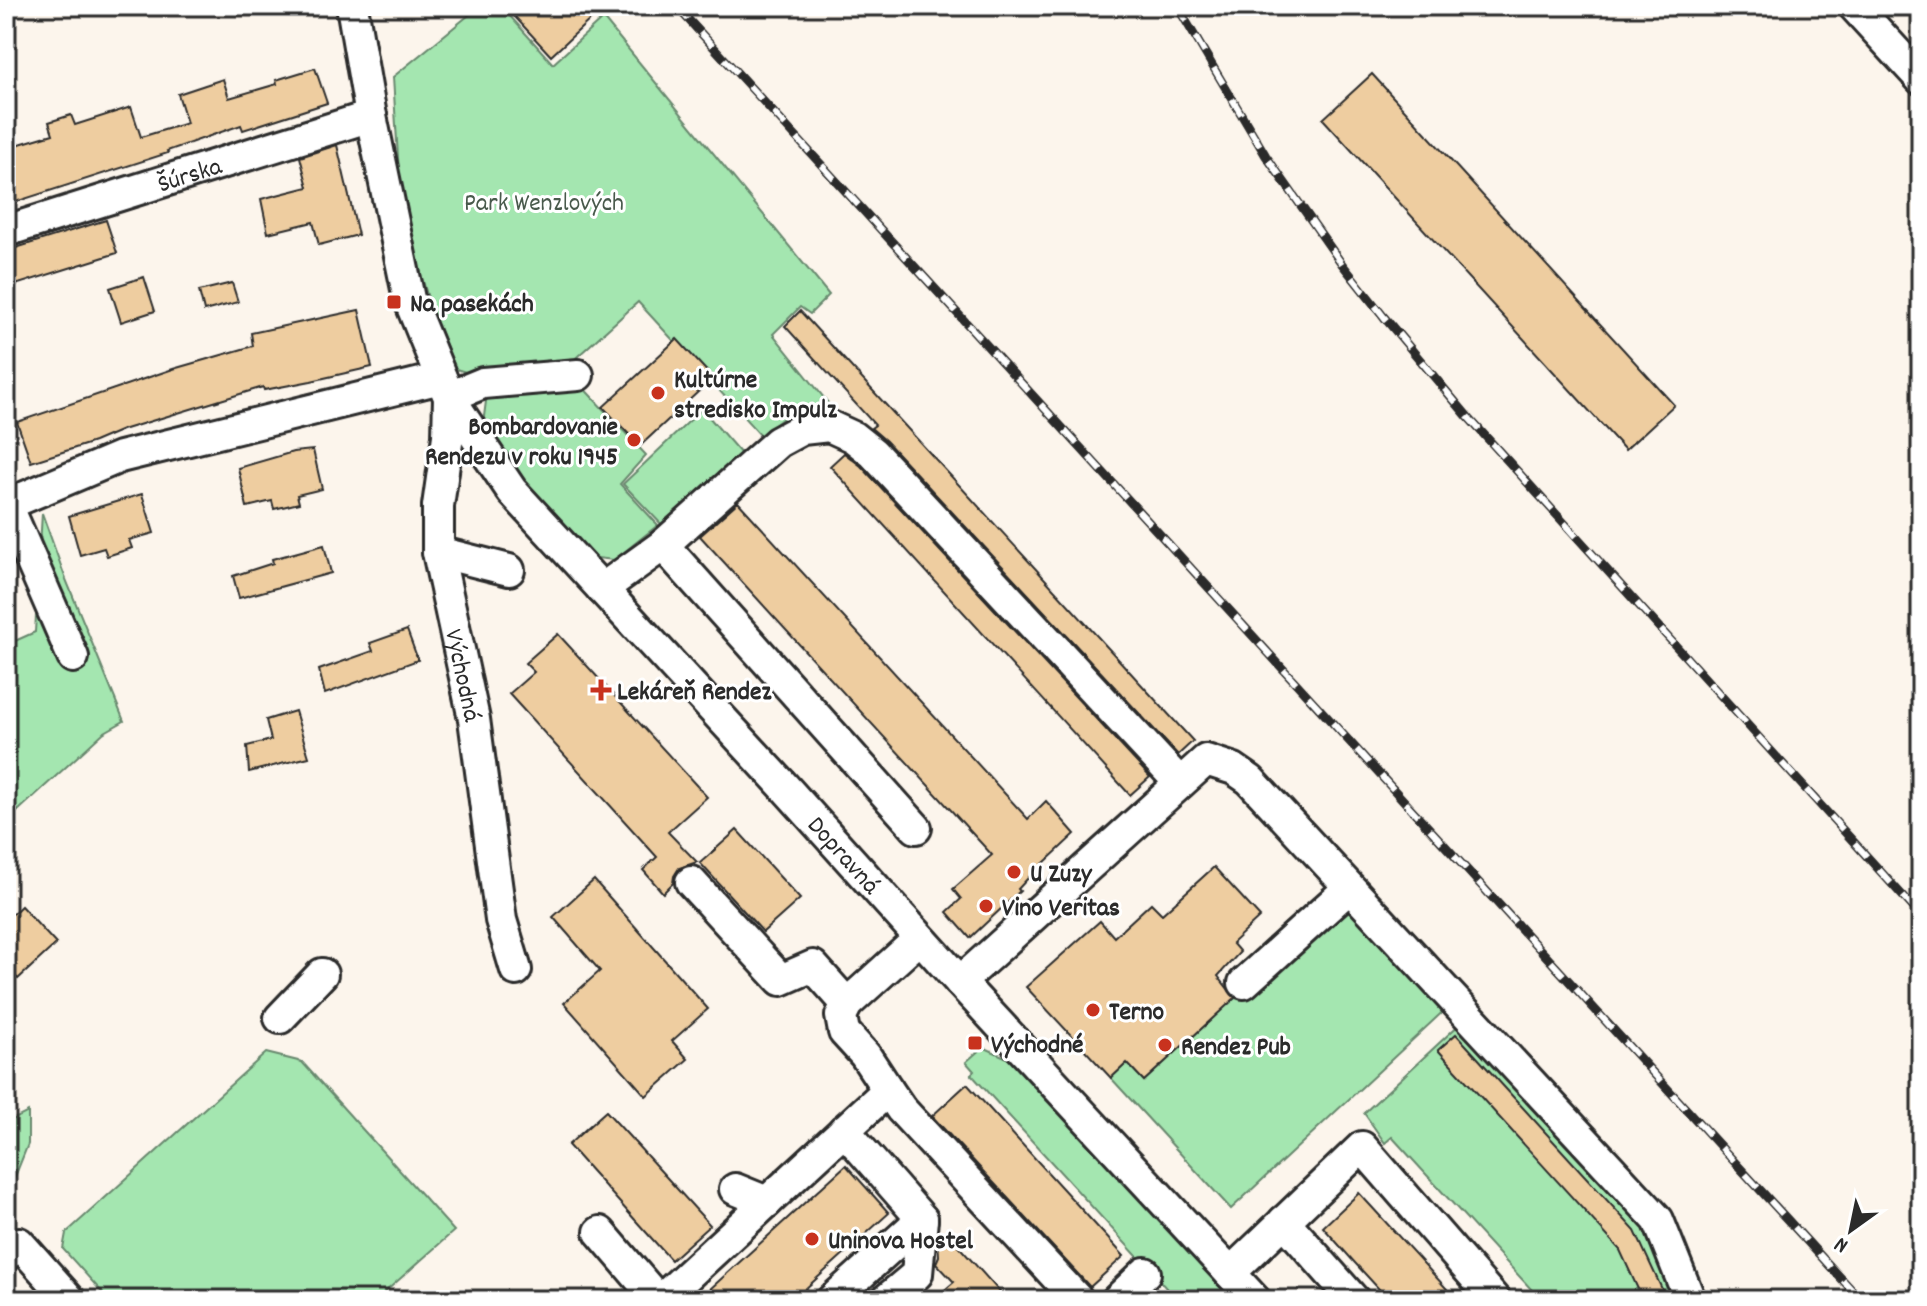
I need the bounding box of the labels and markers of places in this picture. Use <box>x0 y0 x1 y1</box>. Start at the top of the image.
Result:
place label: Na pasekách <box>410 287 534 324</box>
marker: Na pasekách <box>385 293 403 311</box>
place label: Kultúrne stredisko Impulz <box>674 363 838 430</box>
marker: Kultúrne stredisko Impulz <box>649 384 667 402</box>
place label: Bombardovanie Rendezu v roku 1945 <box>425 410 618 477</box>
marker: Bombardovanie Rendezu v roku 1945 <box>625 431 643 449</box>
place label: Lekáreň Rendez <box>617 675 773 712</box>
marker: Lekáreň Rendez <box>592 681 610 699</box>
place label: U Zuzy <box>1030 857 1093 894</box>
marker: U Zuzy <box>1005 863 1023 881</box>
place label: Vino Veritas <box>1002 891 1120 928</box>
marker: Vino Veritas <box>977 897 995 915</box>
place label: Terno <box>1109 995 1164 1032</box>
marker: Terno <box>1084 1001 1102 1019</box>
place label: Východné <box>991 1028 1083 1065</box>
place label: Rendez Pub <box>1181 1030 1291 1067</box>
marker: Východné <box>966 1034 984 1052</box>
marker: Rendez Pub <box>1156 1036 1174 1054</box>
place label: Uninova Hostel <box>828 1224 974 1261</box>
marker: Uninova Hostel <box>803 1230 821 1248</box>

